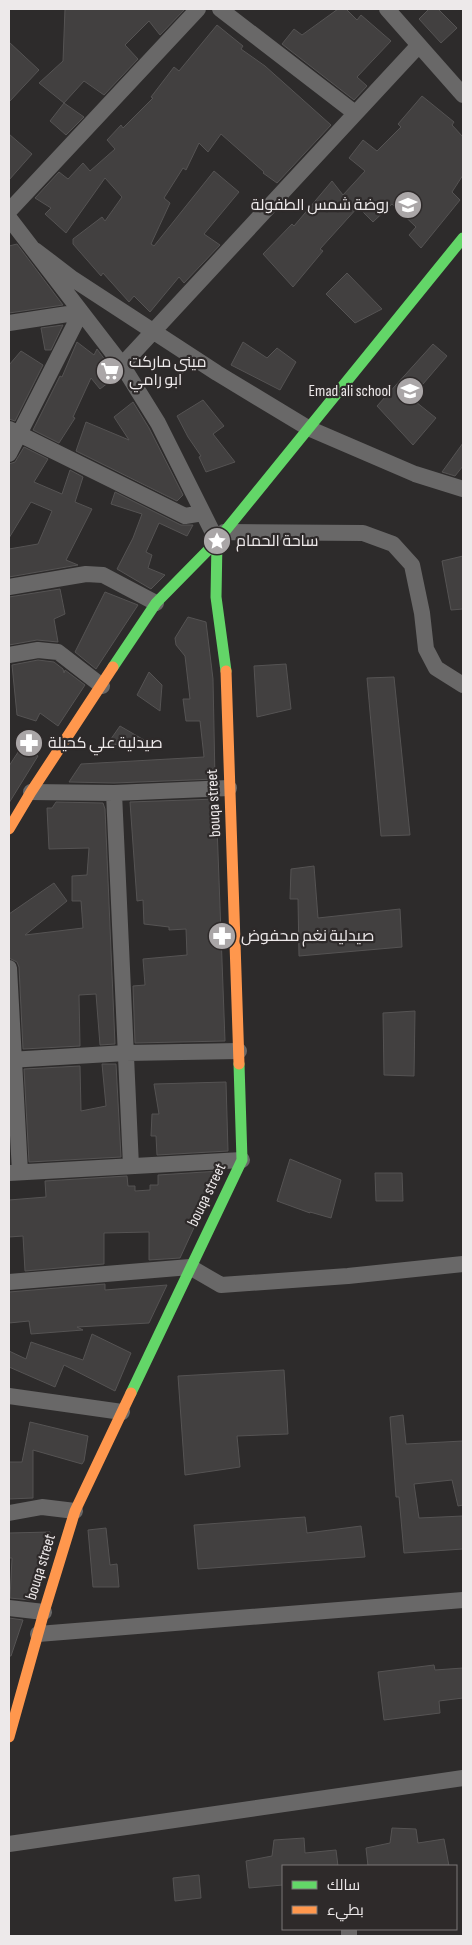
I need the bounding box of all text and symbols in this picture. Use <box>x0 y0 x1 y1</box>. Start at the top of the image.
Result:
school or university icon: روضة شمس الطفولة <box>393 190 423 220</box>
place label: روضة شمس الطفولة <box>251 196 389 215</box>
place label: ميني ماركت ابو رامي <box>129 353 207 393</box>
supermarket icon: ميني ماركت ابو رامي <box>95 356 125 386</box>
school or university icon: Emad ali school <box>395 376 425 406</box>
place label: Emad ali school <box>309 382 391 401</box>
place icon: ساحة الحمام <box>202 526 232 556</box>
place label: ساحة الحمام <box>236 532 319 552</box>
pharmacy icon: صيدلية علي كحيلة <box>14 728 44 758</box>
place label: صيدلية علي كحيلة <box>48 734 163 756</box>
street label: bouqa street <box>203 768 225 837</box>
pharmacy icon: صيدلية نغم محفوض <box>207 921 237 951</box>
place label: صيدلية نغم محفوض <box>241 927 374 947</box>
street label: bouqa street <box>184 1160 230 1230</box>
street label: bouqa street <box>22 1532 60 1602</box>
legend <box>282 1865 457 1930</box>
text: سالك <box>327 1876 360 1895</box>
text: بطيء <box>327 1901 364 1922</box>

